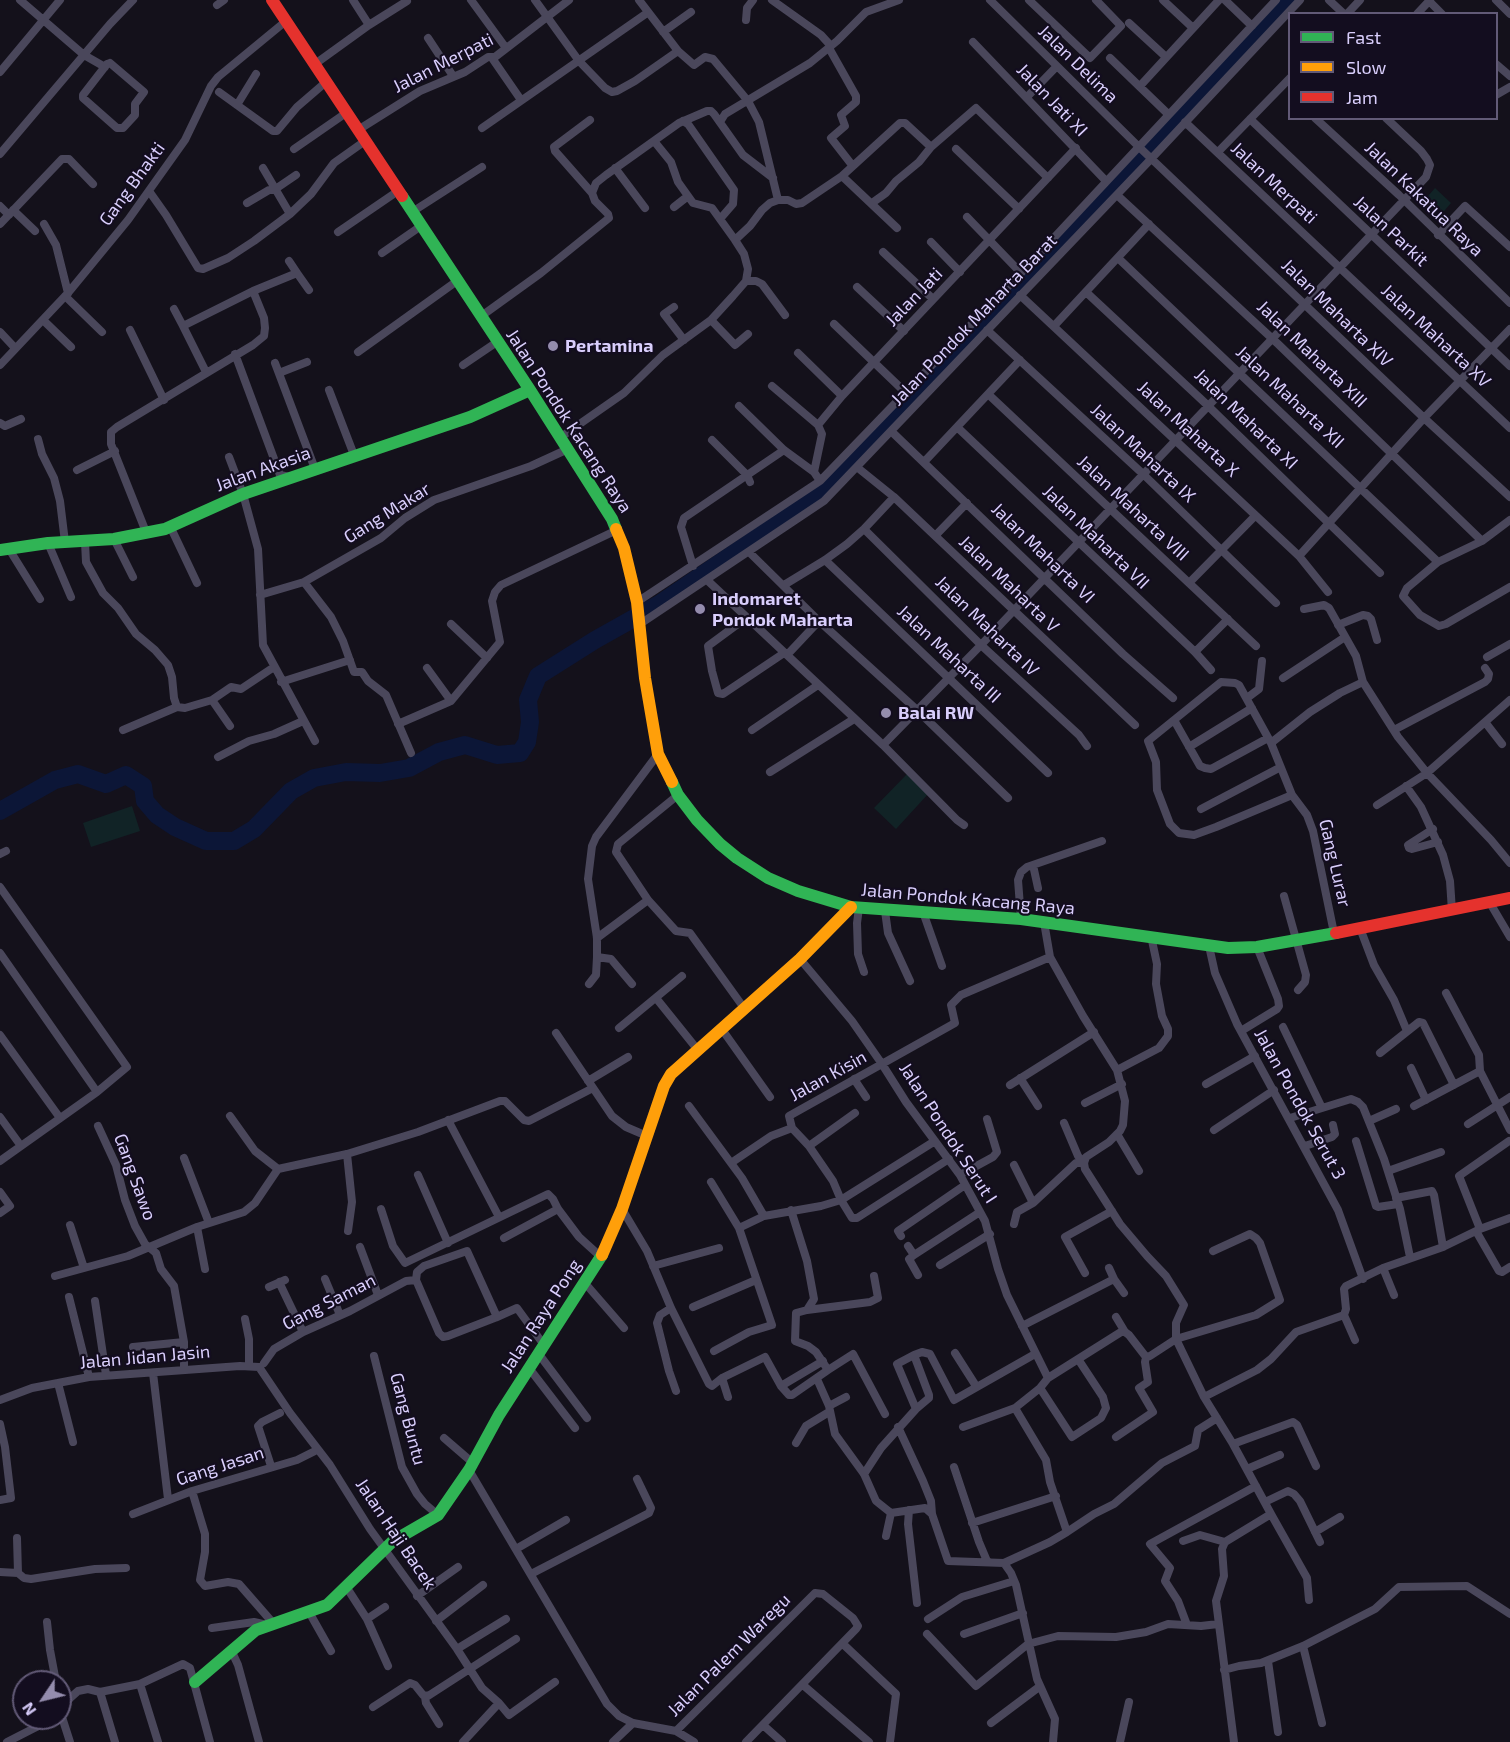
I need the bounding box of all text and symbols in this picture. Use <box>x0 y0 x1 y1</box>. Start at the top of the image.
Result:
legend <box>1288 12 1498 120</box>
street label: Jalan Delima <box>1034 21 1122 107</box>
text: Fast <box>1346 26 1381 48</box>
street label: Jalan Merpati <box>389 28 497 98</box>
text: Slow <box>1346 56 1386 78</box>
street label: Jalan Jati XI <box>1012 59 1092 141</box>
text: Jam <box>1346 86 1378 108</box>
street label: Jalan Kakatua Raya <box>1360 137 1488 261</box>
street label: Gang Bhakti <box>95 138 169 230</box>
street label: Jalan Merpati <box>1226 138 1322 228</box>
street label: Jalan Parkit <box>1349 191 1433 271</box>
street label: Jalan Pondok Maharta Barat <box>886 230 1062 410</box>
street label: Jalan Maharta XIV <box>1277 254 1397 372</box>
street label: Jalan Jati <box>881 263 947 331</box>
street label: Jalan Maharta XV <box>1377 280 1495 392</box>
street label: Jalan Maharta XIII <box>1252 296 1372 412</box>
street label: Jalan Pondok Kacang Raya <box>501 325 637 517</box>
place label: Pertamina <box>565 335 653 357</box>
marker: Pertamina <box>546 339 560 353</box>
street label: Jalan Maharta XII <box>1231 341 1349 453</box>
street label: Jalan Maharta XI <box>1190 364 1302 474</box>
street label: Jalan Maharta X <box>1133 377 1243 481</box>
street label: Jalan Maharta IX <box>1086 399 1200 507</box>
street label: Jalan Akasia <box>213 442 313 496</box>
street label: Jalan Maharta VIII <box>1073 451 1193 565</box>
street label: Gang Makar <box>340 478 434 548</box>
street label: Jalan Maharta VII <box>1038 481 1154 593</box>
street label: Jalan Maharta VI <box>987 498 1099 608</box>
street label: Jalan Maharta V <box>955 531 1063 637</box>
street label: Jalan Maharta IV <box>931 571 1043 681</box>
place label: Indomaret Pondok Maharta <box>712 588 853 630</box>
street label: Jalan Maharta III <box>893 600 1005 708</box>
marker: Indomaret Pondok Maharta <box>693 602 707 616</box>
place label: Balai RW <box>898 702 974 724</box>
marker: Balai RW <box>879 706 893 720</box>
street label: Gang Lurar <box>1314 817 1356 909</box>
street label: Jalan Pondok Kacang Raya <box>860 879 1076 919</box>
street label: Jalan Pondok Serut 3 <box>1250 1025 1350 1183</box>
street label: Jalan Kisin <box>786 1046 870 1106</box>
street label: Jalan Pondok Serut I <box>894 1059 1002 1207</box>
street label: Gang Sawo <box>109 1131 161 1223</box>
street label: Jalan Raya Pong <box>496 1255 586 1377</box>
street label: Gang Saman <box>279 1269 379 1335</box>
street label: Jalan Jidan Jasin <box>79 1341 211 1373</box>
street label: Gang Buntu <box>385 1370 431 1468</box>
street label: Gang Jasan <box>173 1442 267 1490</box>
street label: Jalan Haji Bacek <box>351 1474 441 1594</box>
street label: Jalan Palem Waregu <box>663 1589 795 1721</box>
north arrow <box>12 1670 72 1730</box>
text: N <box>17 1699 40 1720</box>

